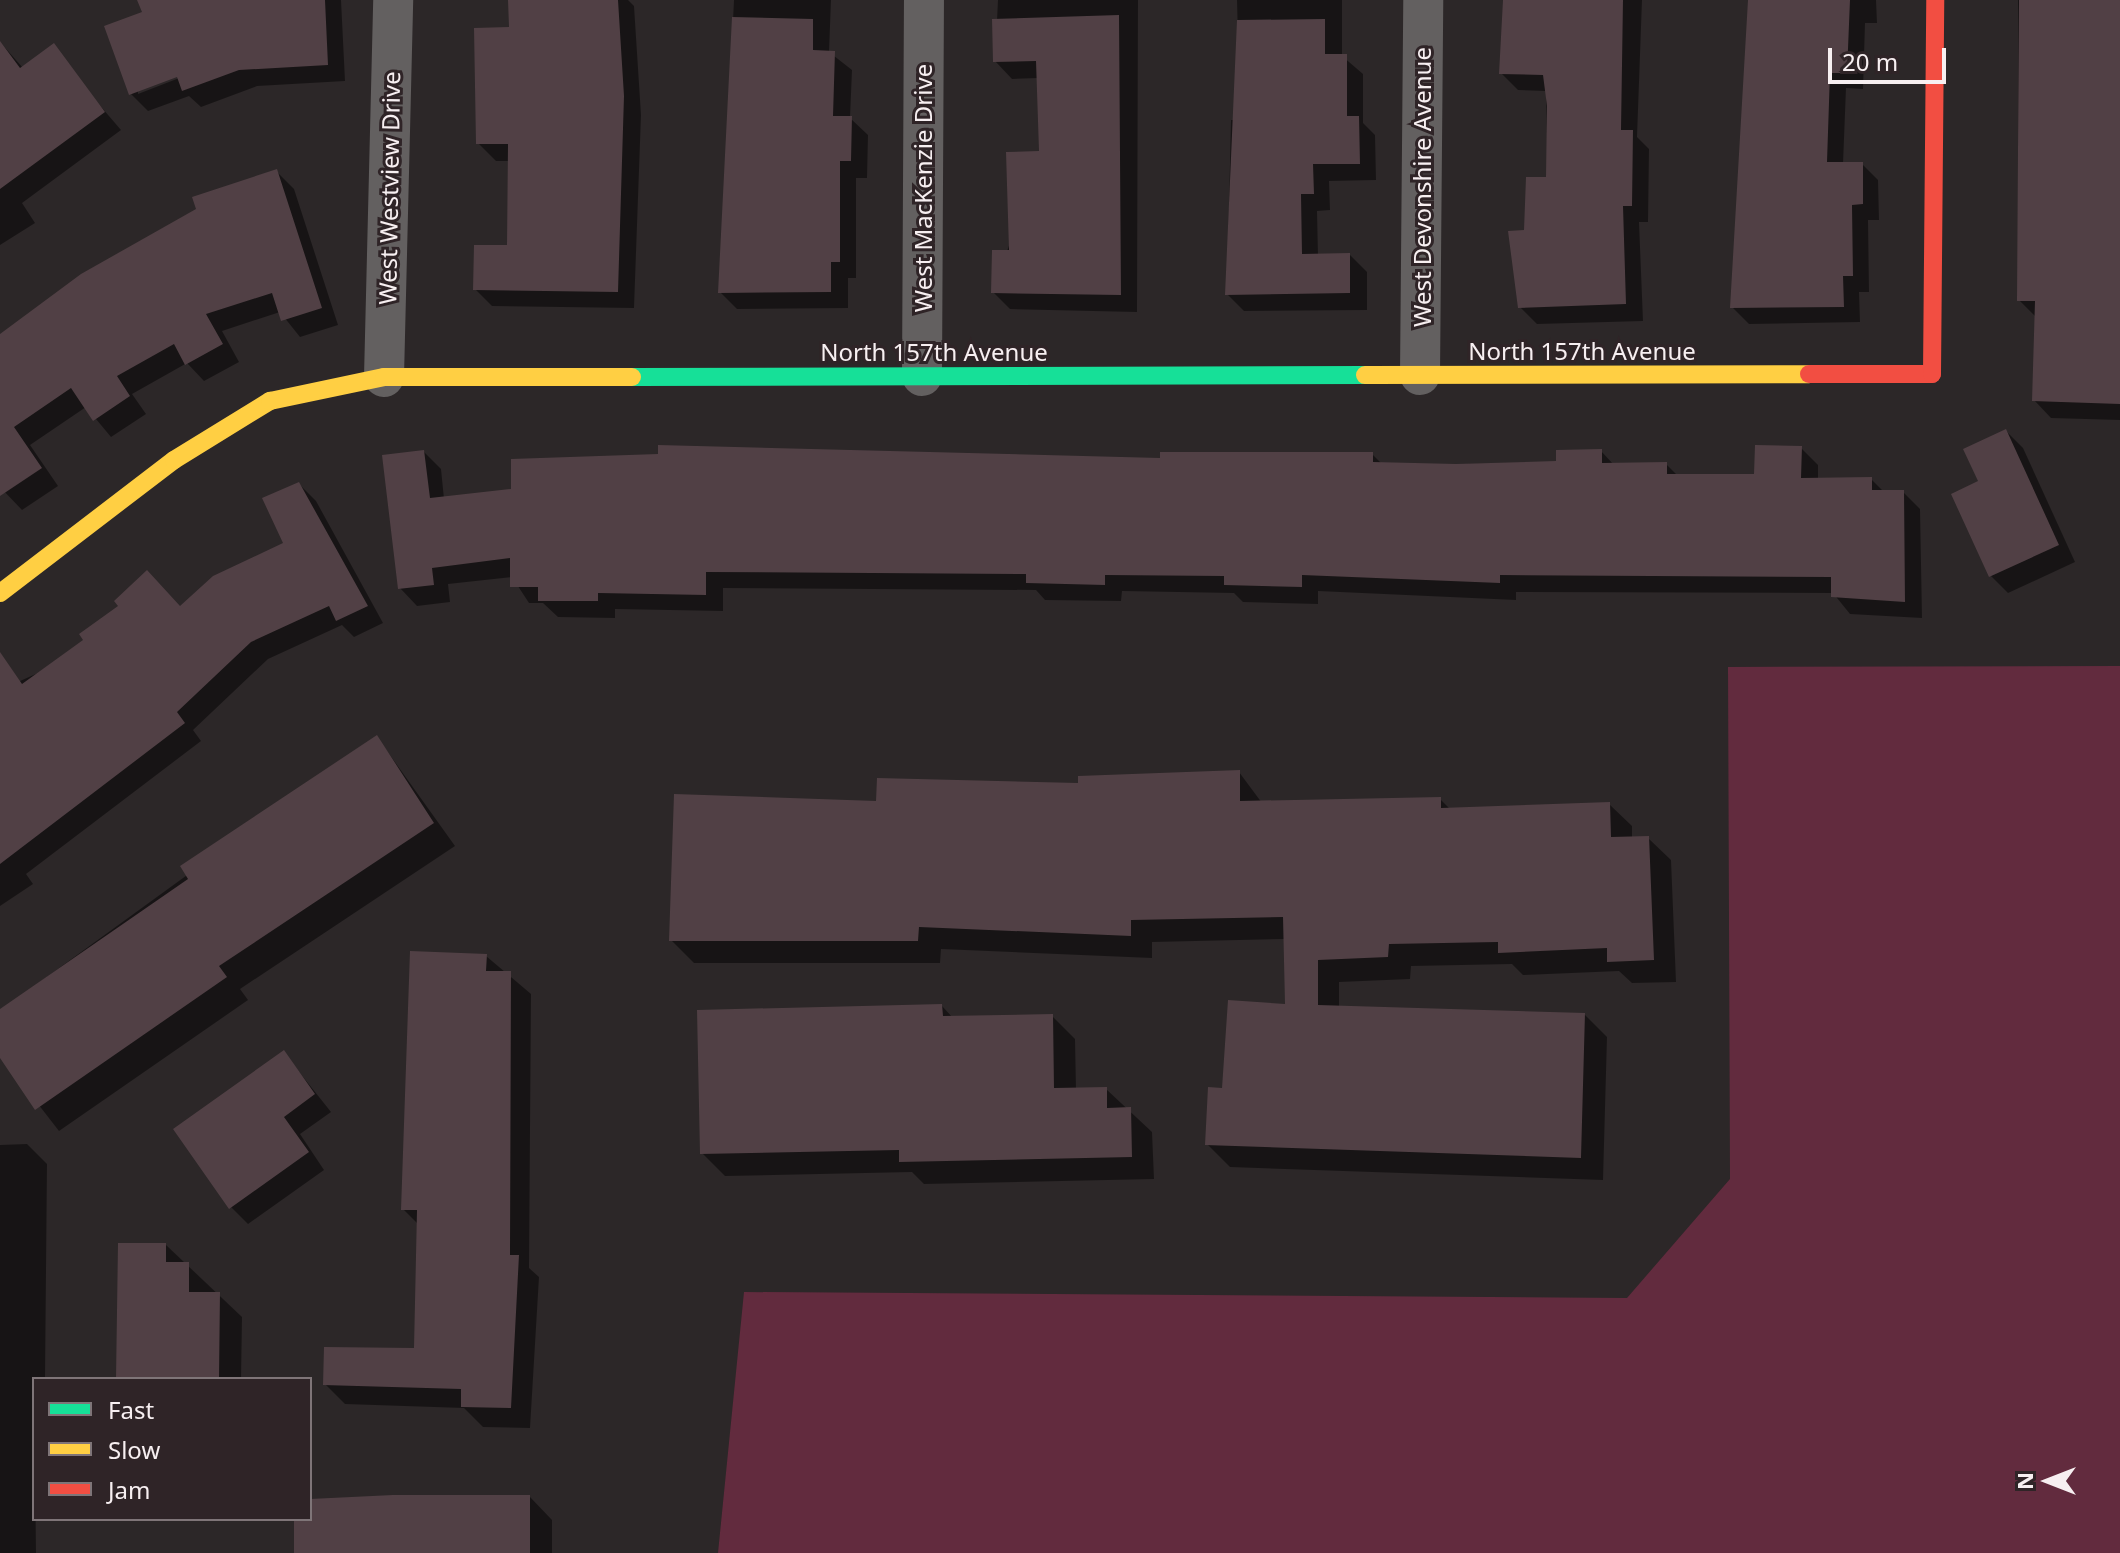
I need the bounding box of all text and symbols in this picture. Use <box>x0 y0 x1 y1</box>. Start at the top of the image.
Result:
scale bar <box>1832 32 1950 82</box>
text: 20 m <box>1842 45 1898 78</box>
street label: West Devonshire Avenue <box>1408 47 1436 327</box>
street label: West MacKenzie Drive <box>909 64 937 312</box>
street label: West Westview Drive <box>373 71 405 305</box>
street label: North 157th Avenue <box>1468 337 1696 365</box>
street label: North 157th Avenue <box>820 338 1048 366</box>
legend <box>32 1377 312 1521</box>
text: Fast <box>108 1393 154 1426</box>
text: Slow <box>108 1433 160 1466</box>
north arrow <box>2008 1441 2088 1521</box>
text: N <box>2009 1472 2039 1490</box>
text: Jam <box>108 1473 150 1506</box>

